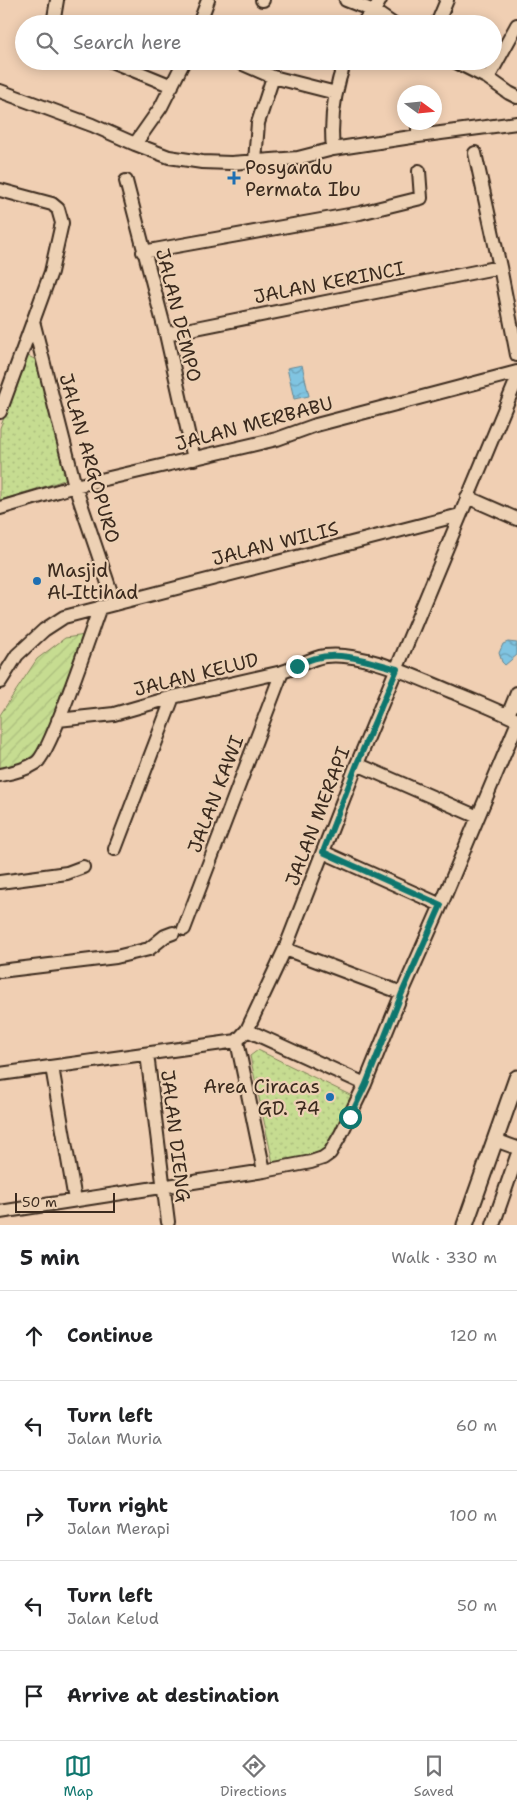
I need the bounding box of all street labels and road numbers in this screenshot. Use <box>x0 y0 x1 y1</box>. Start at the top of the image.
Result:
street label: JALAN DEMPO <box>150 246 207 385</box>
street label: JALAN KERINCI <box>252 256 407 309</box>
street label: JALAN ARGOPURO <box>53 371 126 546</box>
street label: JALAN MERBABU <box>173 390 336 457</box>
street label: JALAN WILIS <box>209 516 341 571</box>
street label: JALAN KELUD <box>131 647 261 702</box>
street label: JALAN KAWI <box>182 732 249 856</box>
street label: JALAN MERAPI <box>279 743 356 889</box>
street label: JALAN DIENG <box>155 1069 196 1204</box>

